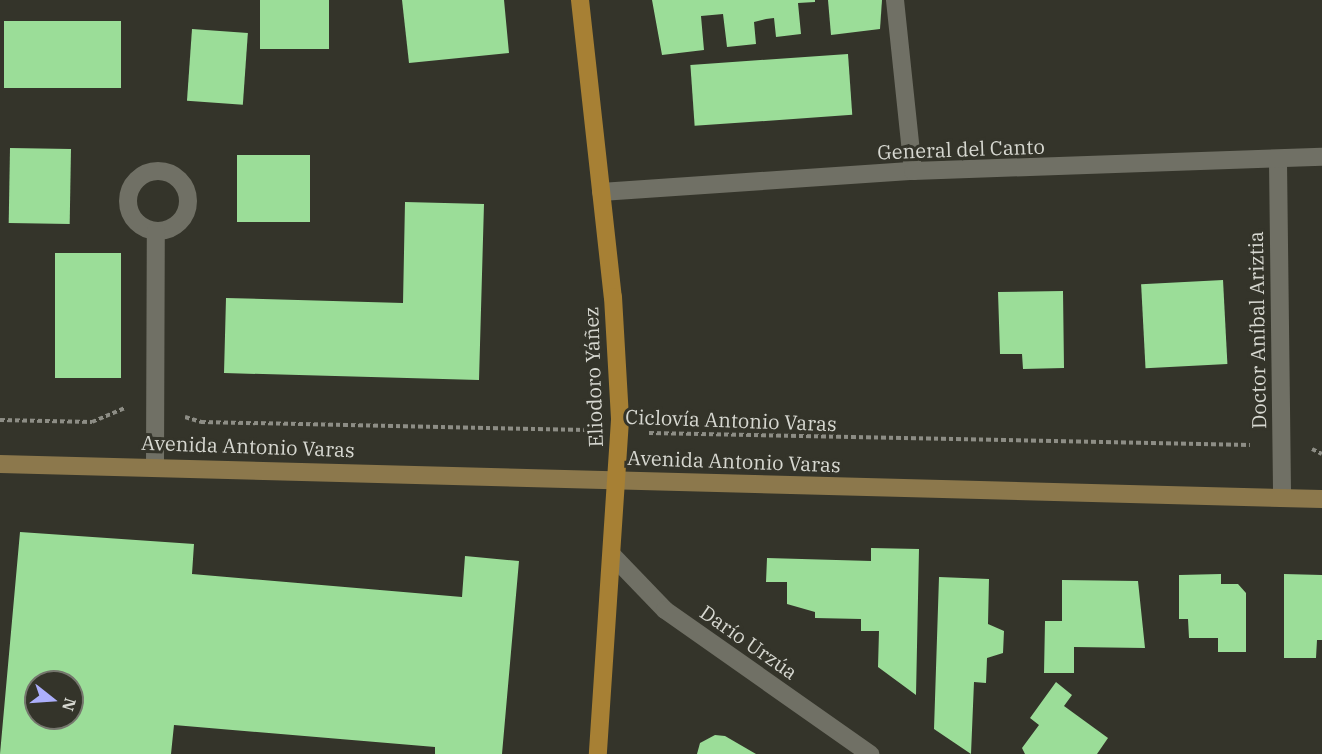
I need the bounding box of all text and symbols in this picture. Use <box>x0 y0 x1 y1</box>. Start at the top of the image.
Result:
street label: General del Canto <box>877 134 1045 164</box>
street label: Doctor Aníbal Ariztia <box>1243 231 1271 429</box>
street label: Eliodoro Yáñez <box>579 306 607 448</box>
street label: Ciclovía Antonio Varas <box>625 404 837 436</box>
street label: Avenida Antonio Varas <box>141 430 355 462</box>
street label: Avenida Antonio Varas <box>627 445 841 477</box>
street label: Darío Urzúa <box>696 600 802 684</box>
north arrow <box>24 670 84 730</box>
text: N <box>58 696 81 714</box>

